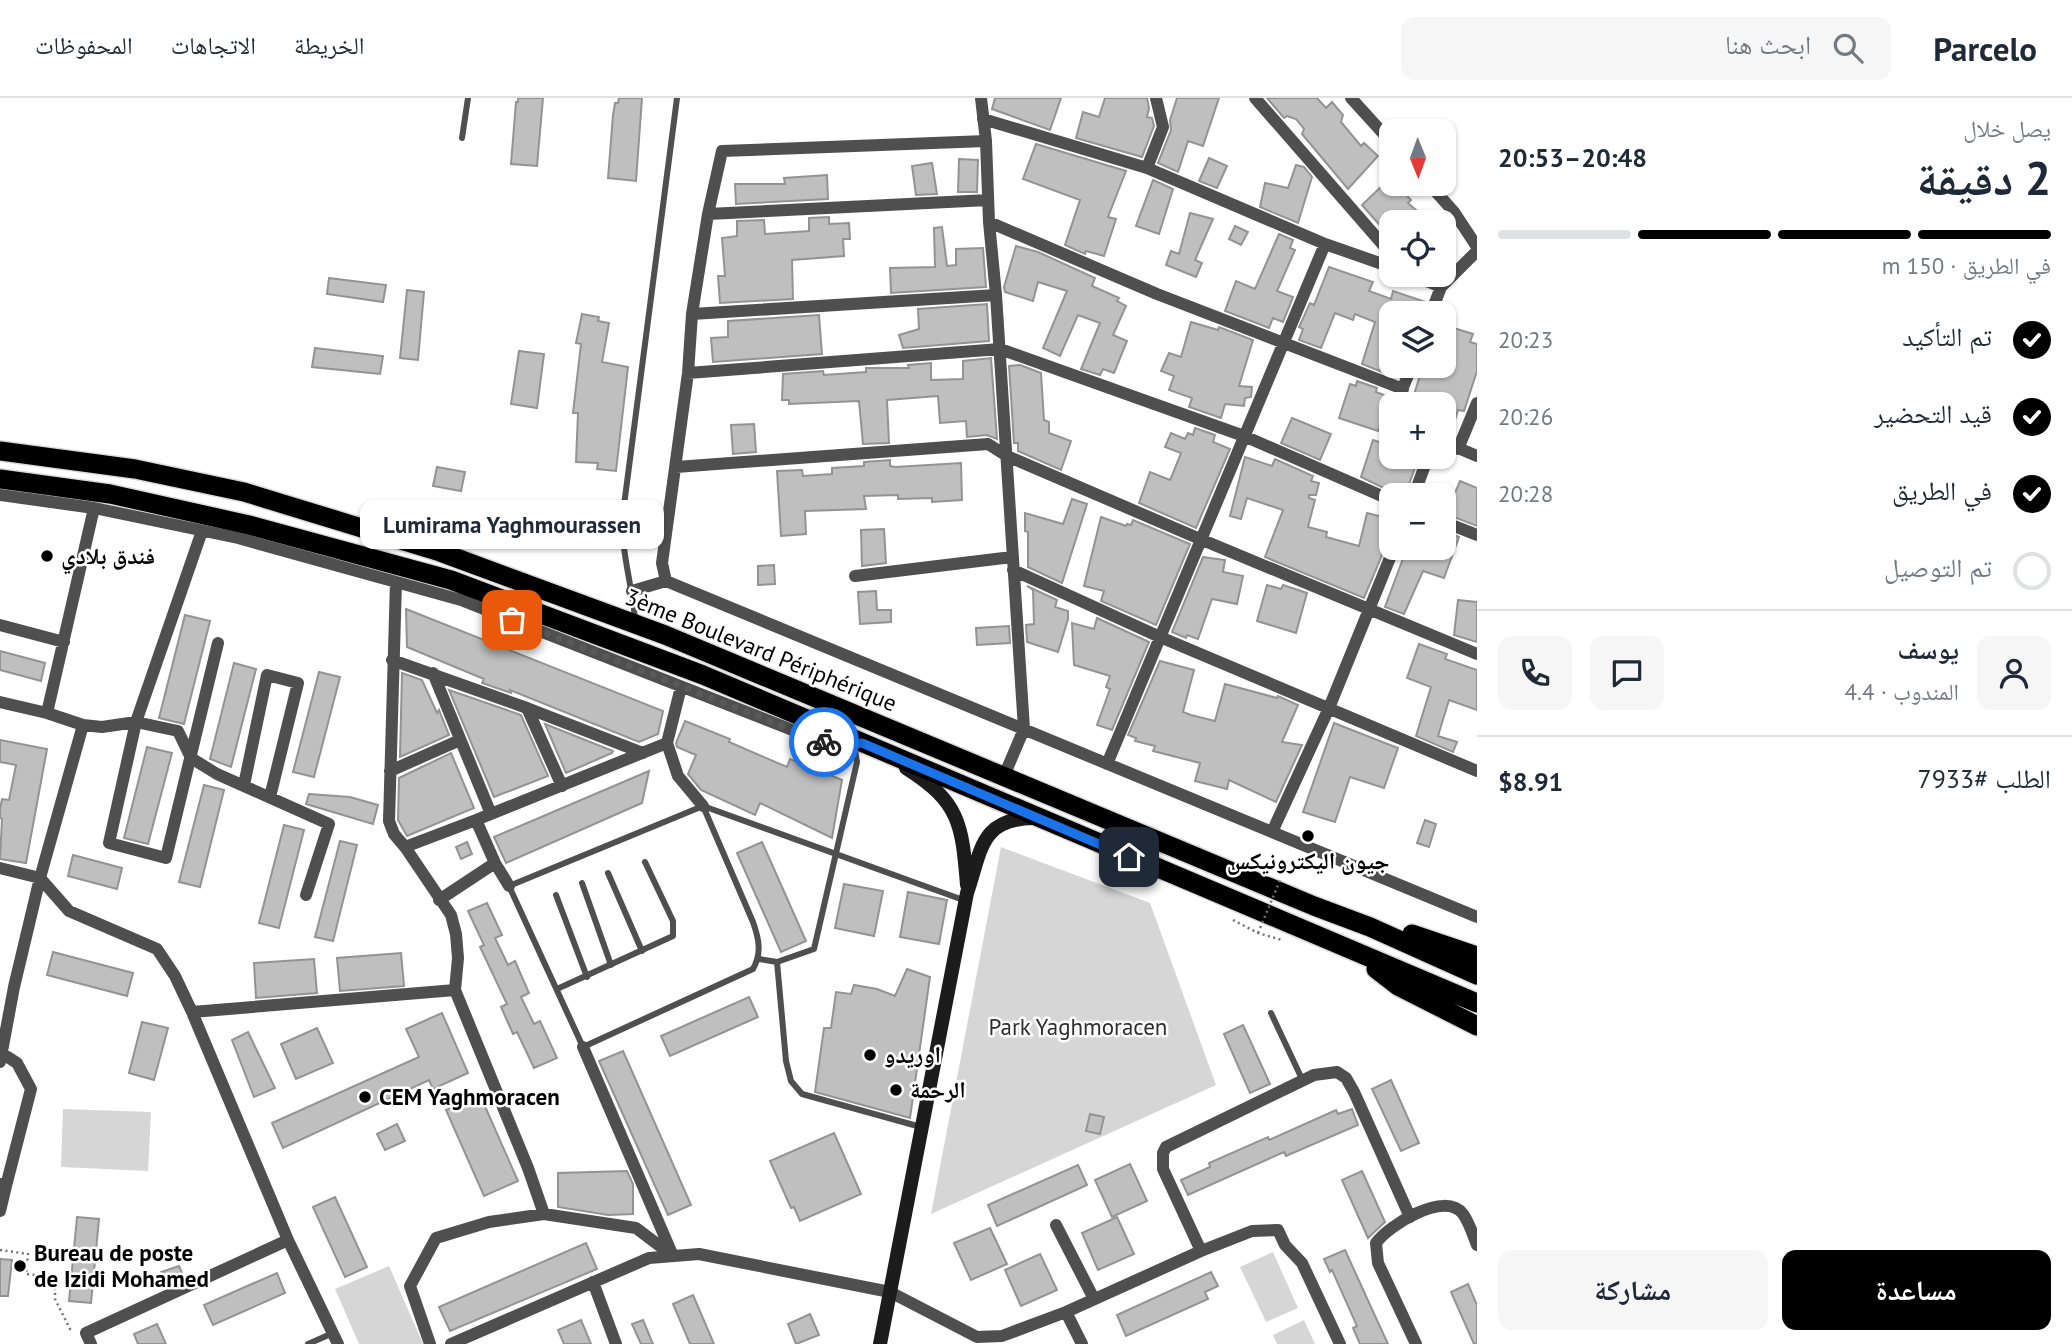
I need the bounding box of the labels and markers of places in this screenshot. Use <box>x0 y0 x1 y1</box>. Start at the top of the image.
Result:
callout: Lumirama Yaghmourassen <box>360 501 664 550</box>
place label: فندق بلادي <box>61 541 155 575</box>
marker: فندق بلادي <box>39 548 55 564</box>
pin <box>482 590 542 650</box>
pin <box>1099 827 1159 887</box>
marker: جيون اليكترونيكس <box>1300 828 1316 844</box>
place label: جيون اليكترونيكس <box>1227 846 1389 875</box>
place label: اوريدو <box>884 1040 941 1069</box>
marker: اوريدو <box>862 1047 878 1063</box>
place label: الرحمة <box>910 1075 966 1104</box>
place label: CEM Yaghmoracen <box>379 1082 560 1111</box>
marker: الرحمة <box>888 1082 904 1098</box>
marker: CEM Yaghmoracen <box>357 1089 373 1105</box>
place label: Bureau de poste de Izidi Mohamed <box>34 1238 209 1293</box>
marker: Bureau de poste de Izidi Mohamed <box>12 1258 28 1274</box>

